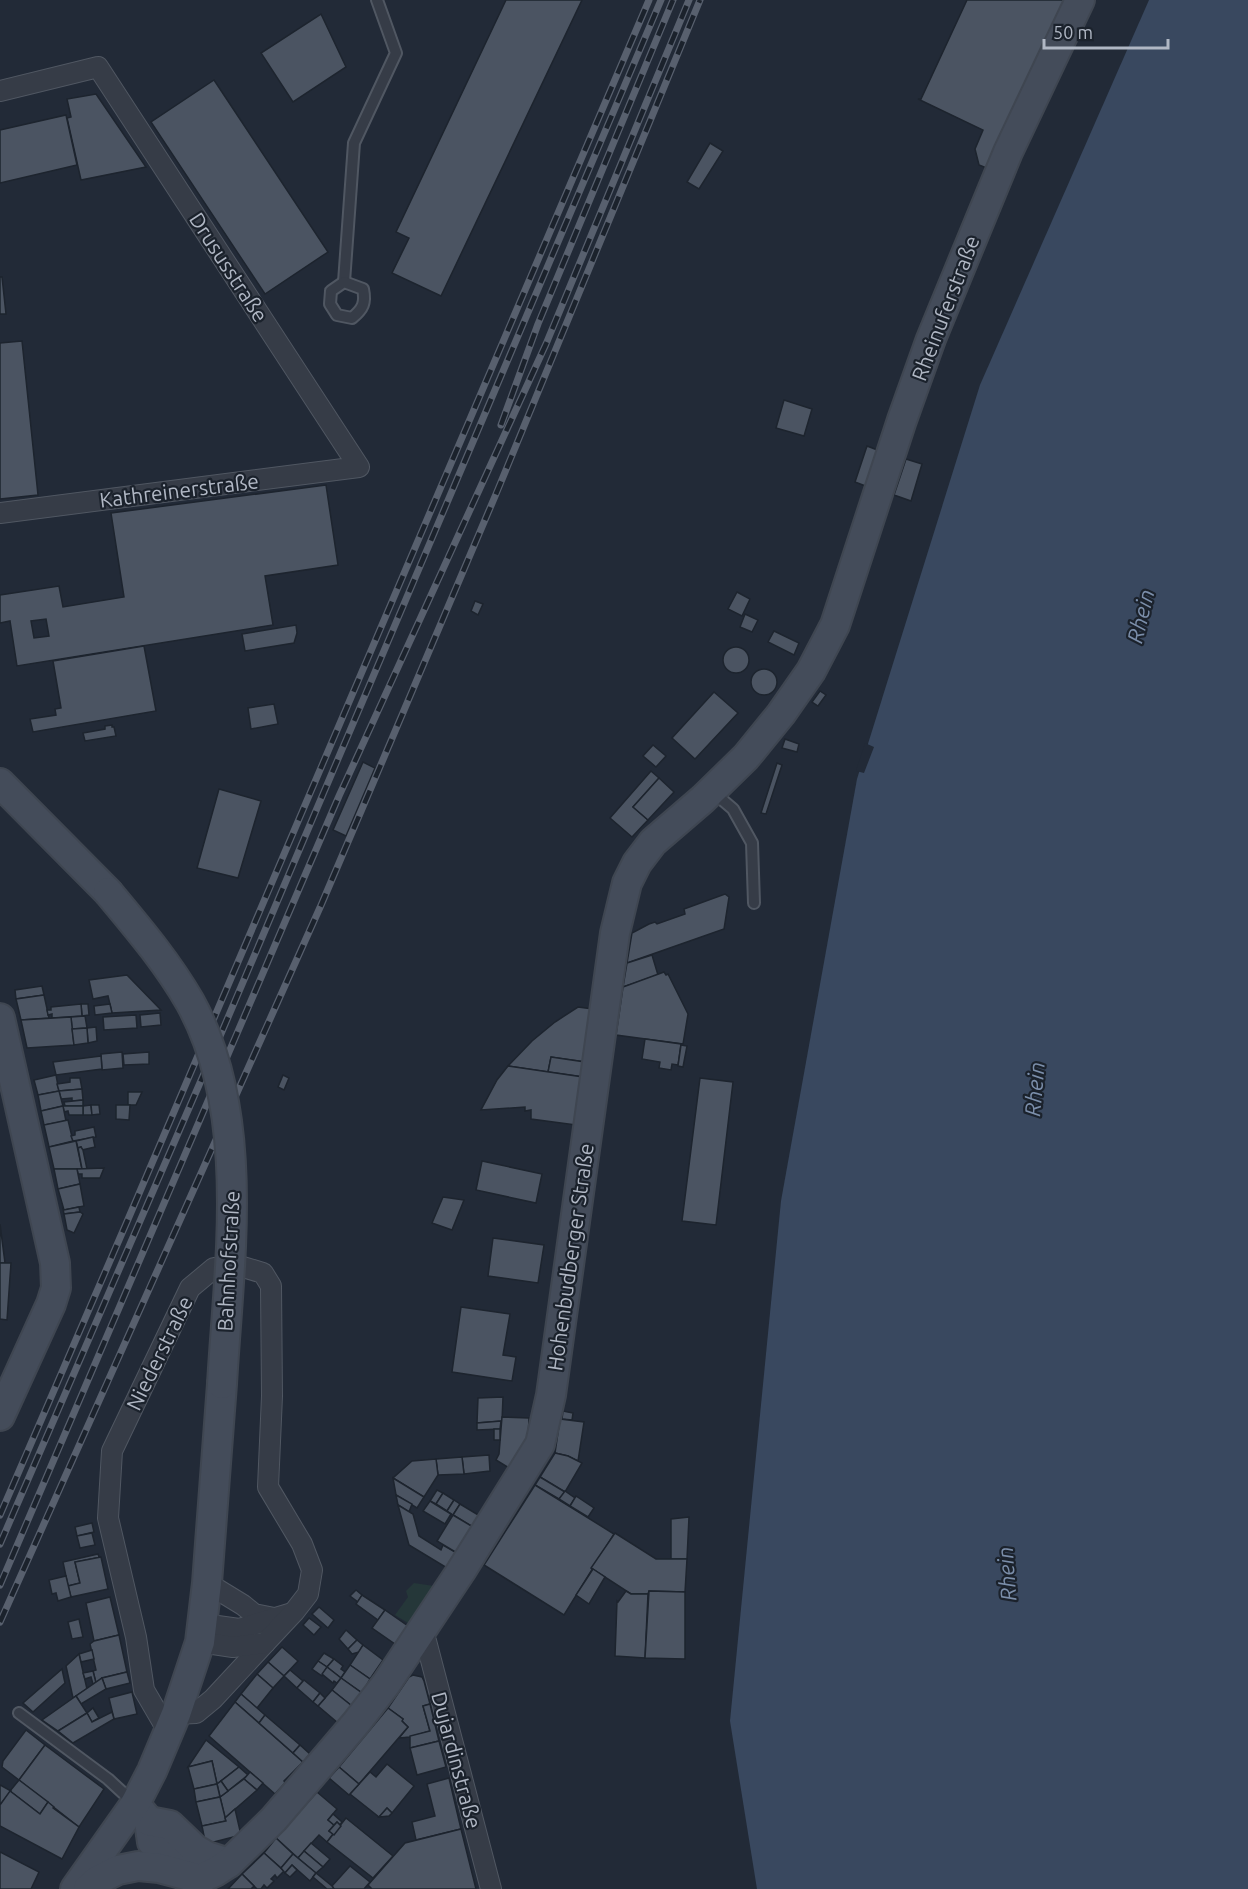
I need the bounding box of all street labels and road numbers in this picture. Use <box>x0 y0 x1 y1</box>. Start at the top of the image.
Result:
street label: Drususstraße <box>185 208 273 326</box>
street label: Rheinuferstraße <box>906 232 984 384</box>
street label: Kathreinerstraße <box>98 468 260 512</box>
street label: Hohenbudberger Straße <box>542 1142 598 1372</box>
street label: Bahnhofstraße <box>212 1190 244 1332</box>
street label: Niederstraße <box>121 1292 197 1414</box>
street label: Dujardinstraße <box>427 1689 487 1831</box>

